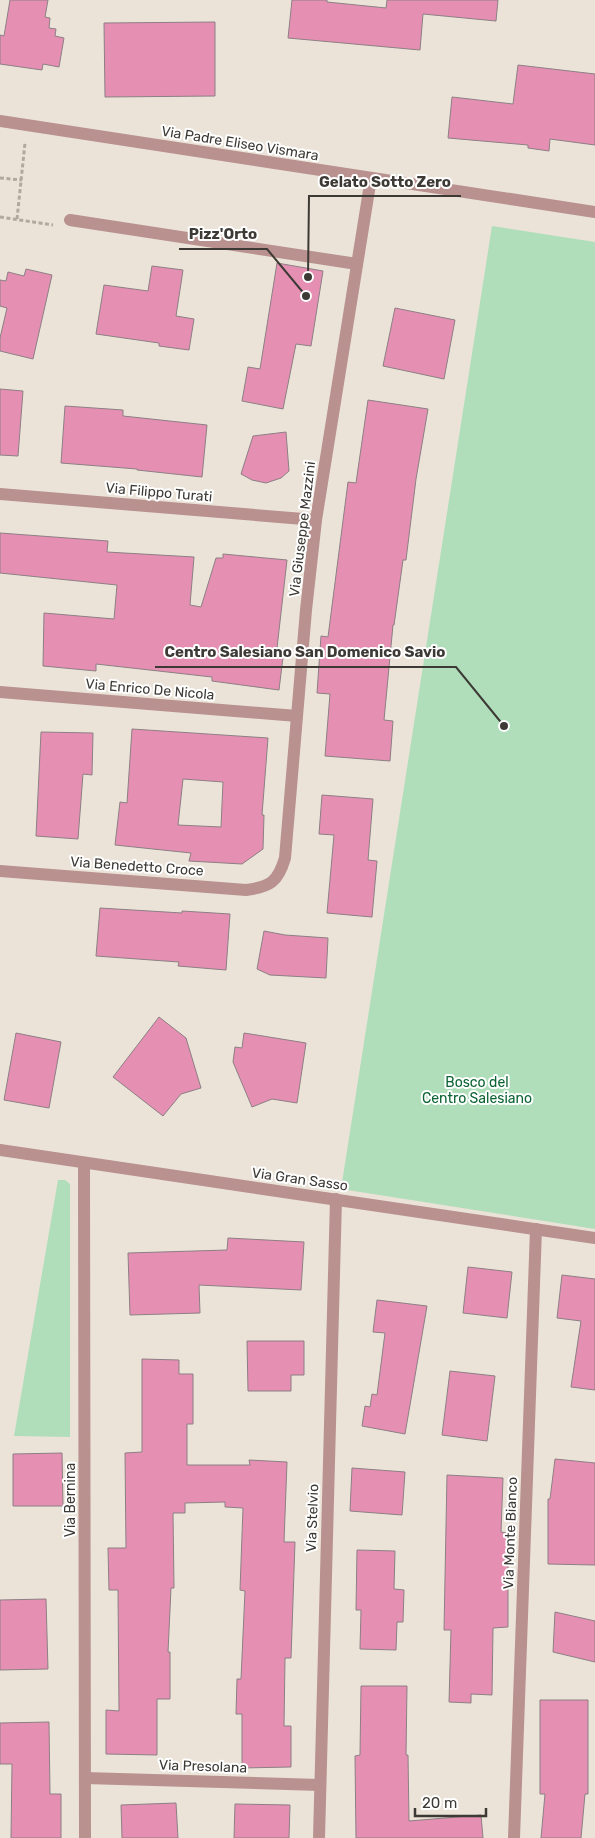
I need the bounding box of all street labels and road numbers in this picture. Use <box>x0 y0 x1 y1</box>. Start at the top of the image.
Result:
street label: Via Padre Eliseo Vismara <box>160 123 320 164</box>
street label: Via Giuseppe Mazzini <box>286 460 319 598</box>
street label: Via Filippo Turati <box>105 479 213 506</box>
street label: Via Enrico De Nicola <box>85 675 215 704</box>
street label: Via Benedetto Croce <box>70 853 204 880</box>
street label: Via Gran Sasso <box>251 1164 349 1195</box>
street label: Via Bernina <box>62 1463 79 1537</box>
street label: Via Monte Bianco <box>500 1476 521 1590</box>
street label: Via Stelvio <box>303 1484 322 1552</box>
street label: Via Presolana <box>159 1756 247 1777</box>

